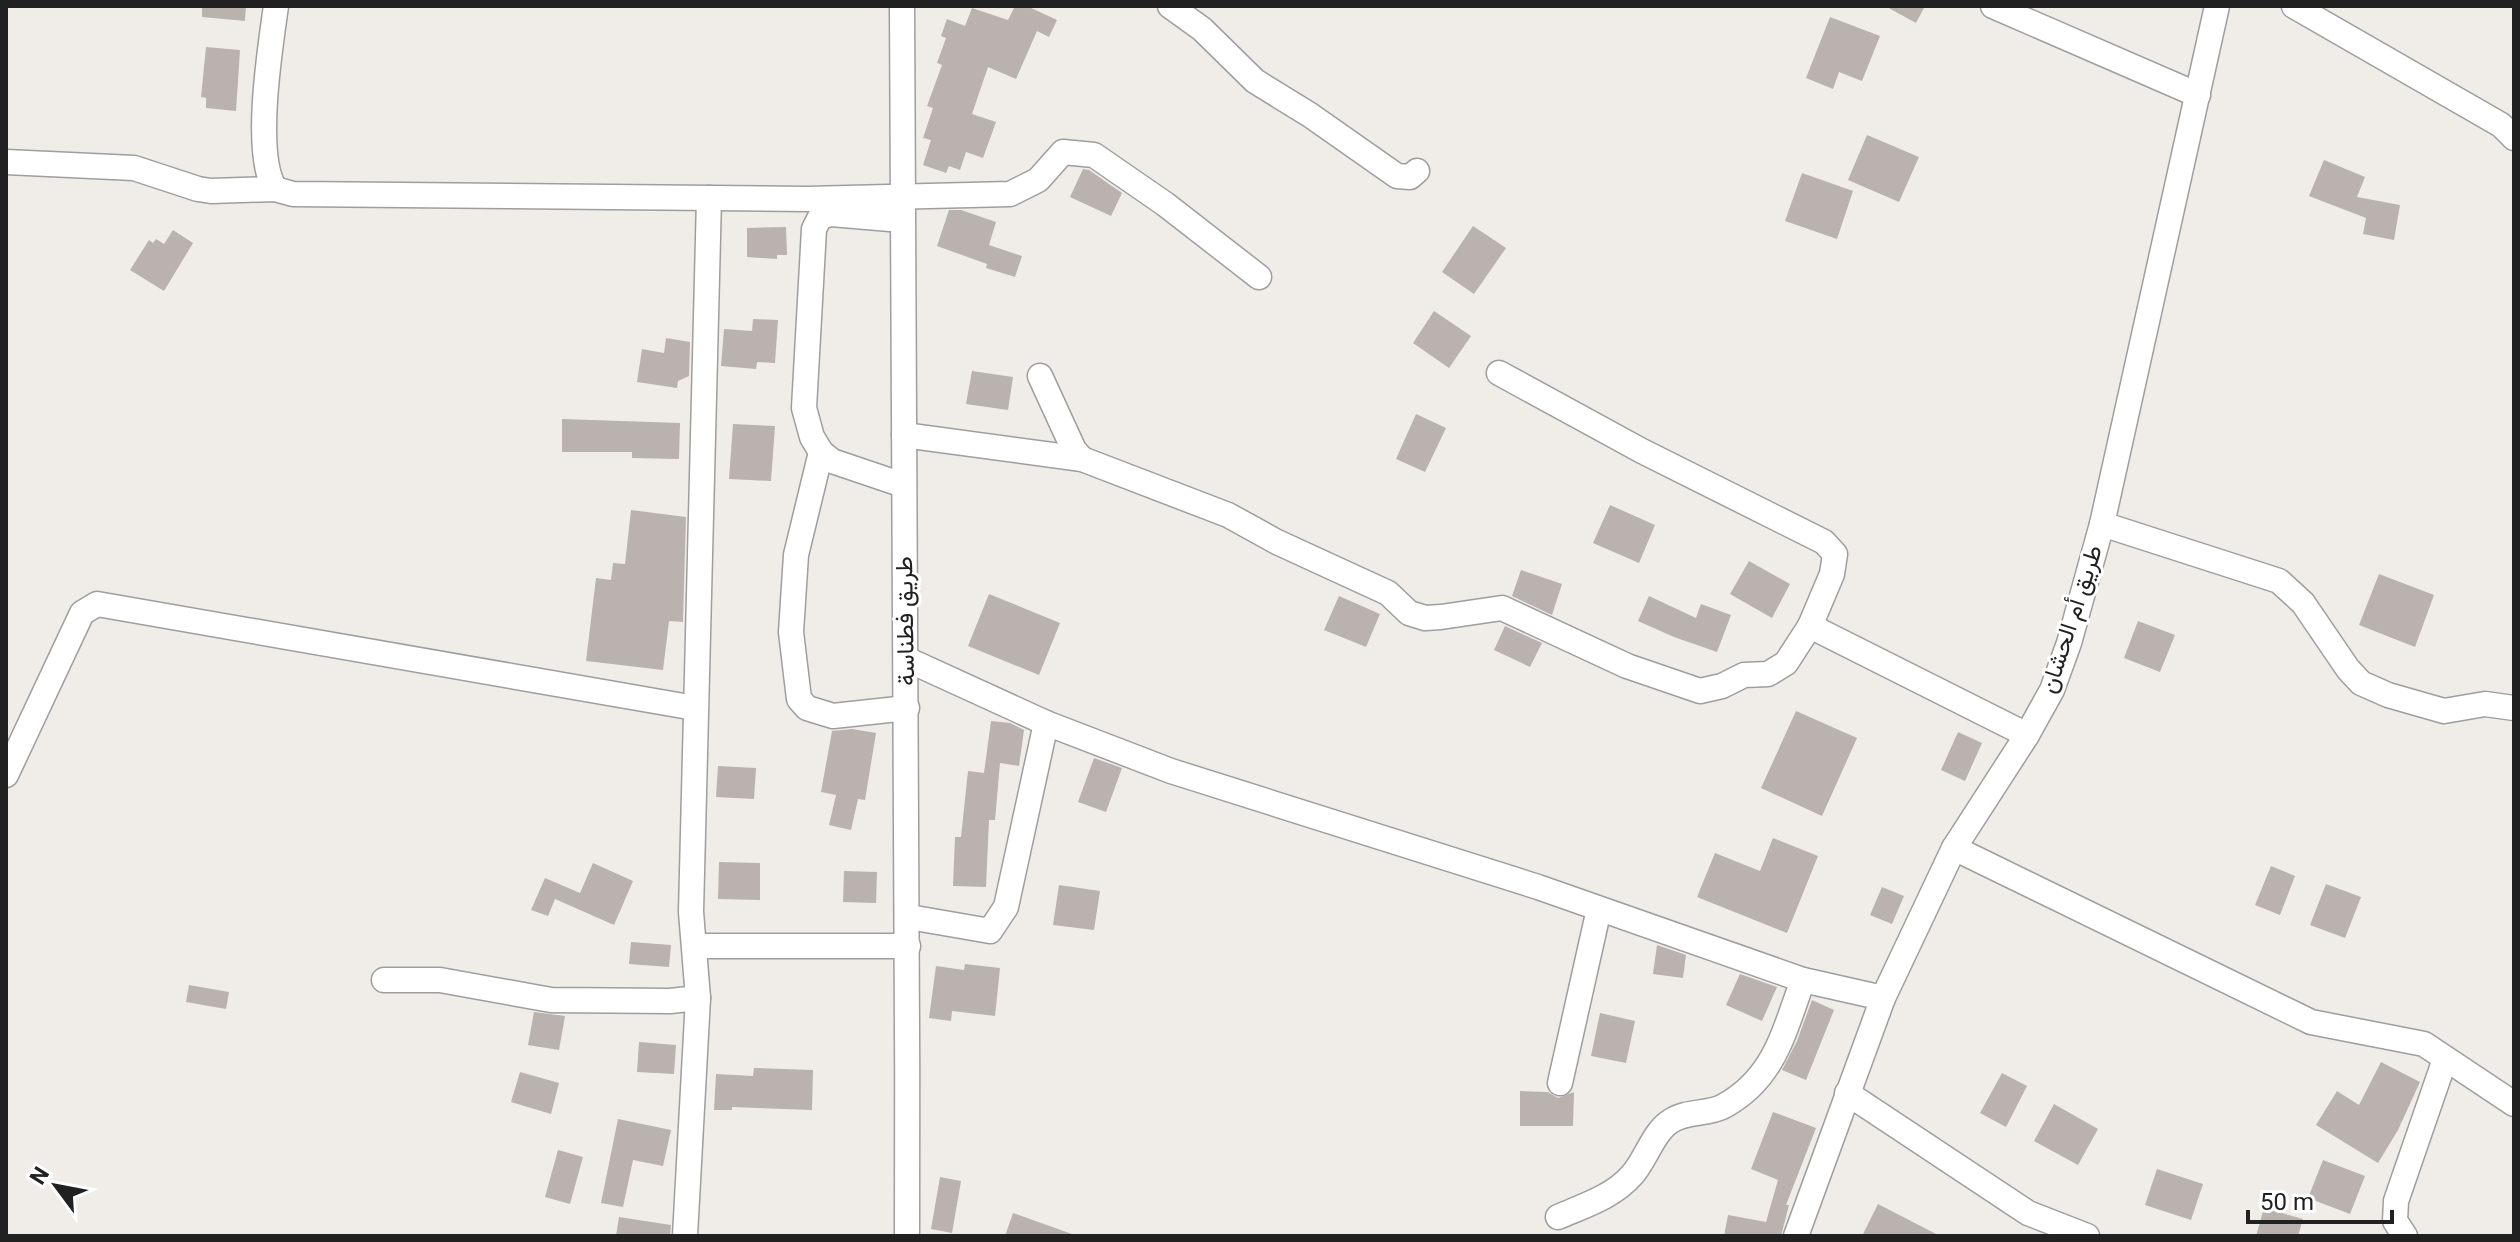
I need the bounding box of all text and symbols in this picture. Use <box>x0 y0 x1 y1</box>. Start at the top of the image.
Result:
street label: طريق أم الحشان <box>2034 541 2110 697</box>
street label: طريق فطناسة <box>890 556 921 686</box>
north arrow <box>16 1146 96 1226</box>
text: N <box>25 1162 54 1189</box>
scale bar <box>2248 1174 2392 1224</box>
text: 50 m <box>2260 1188 2314 1216</box>

